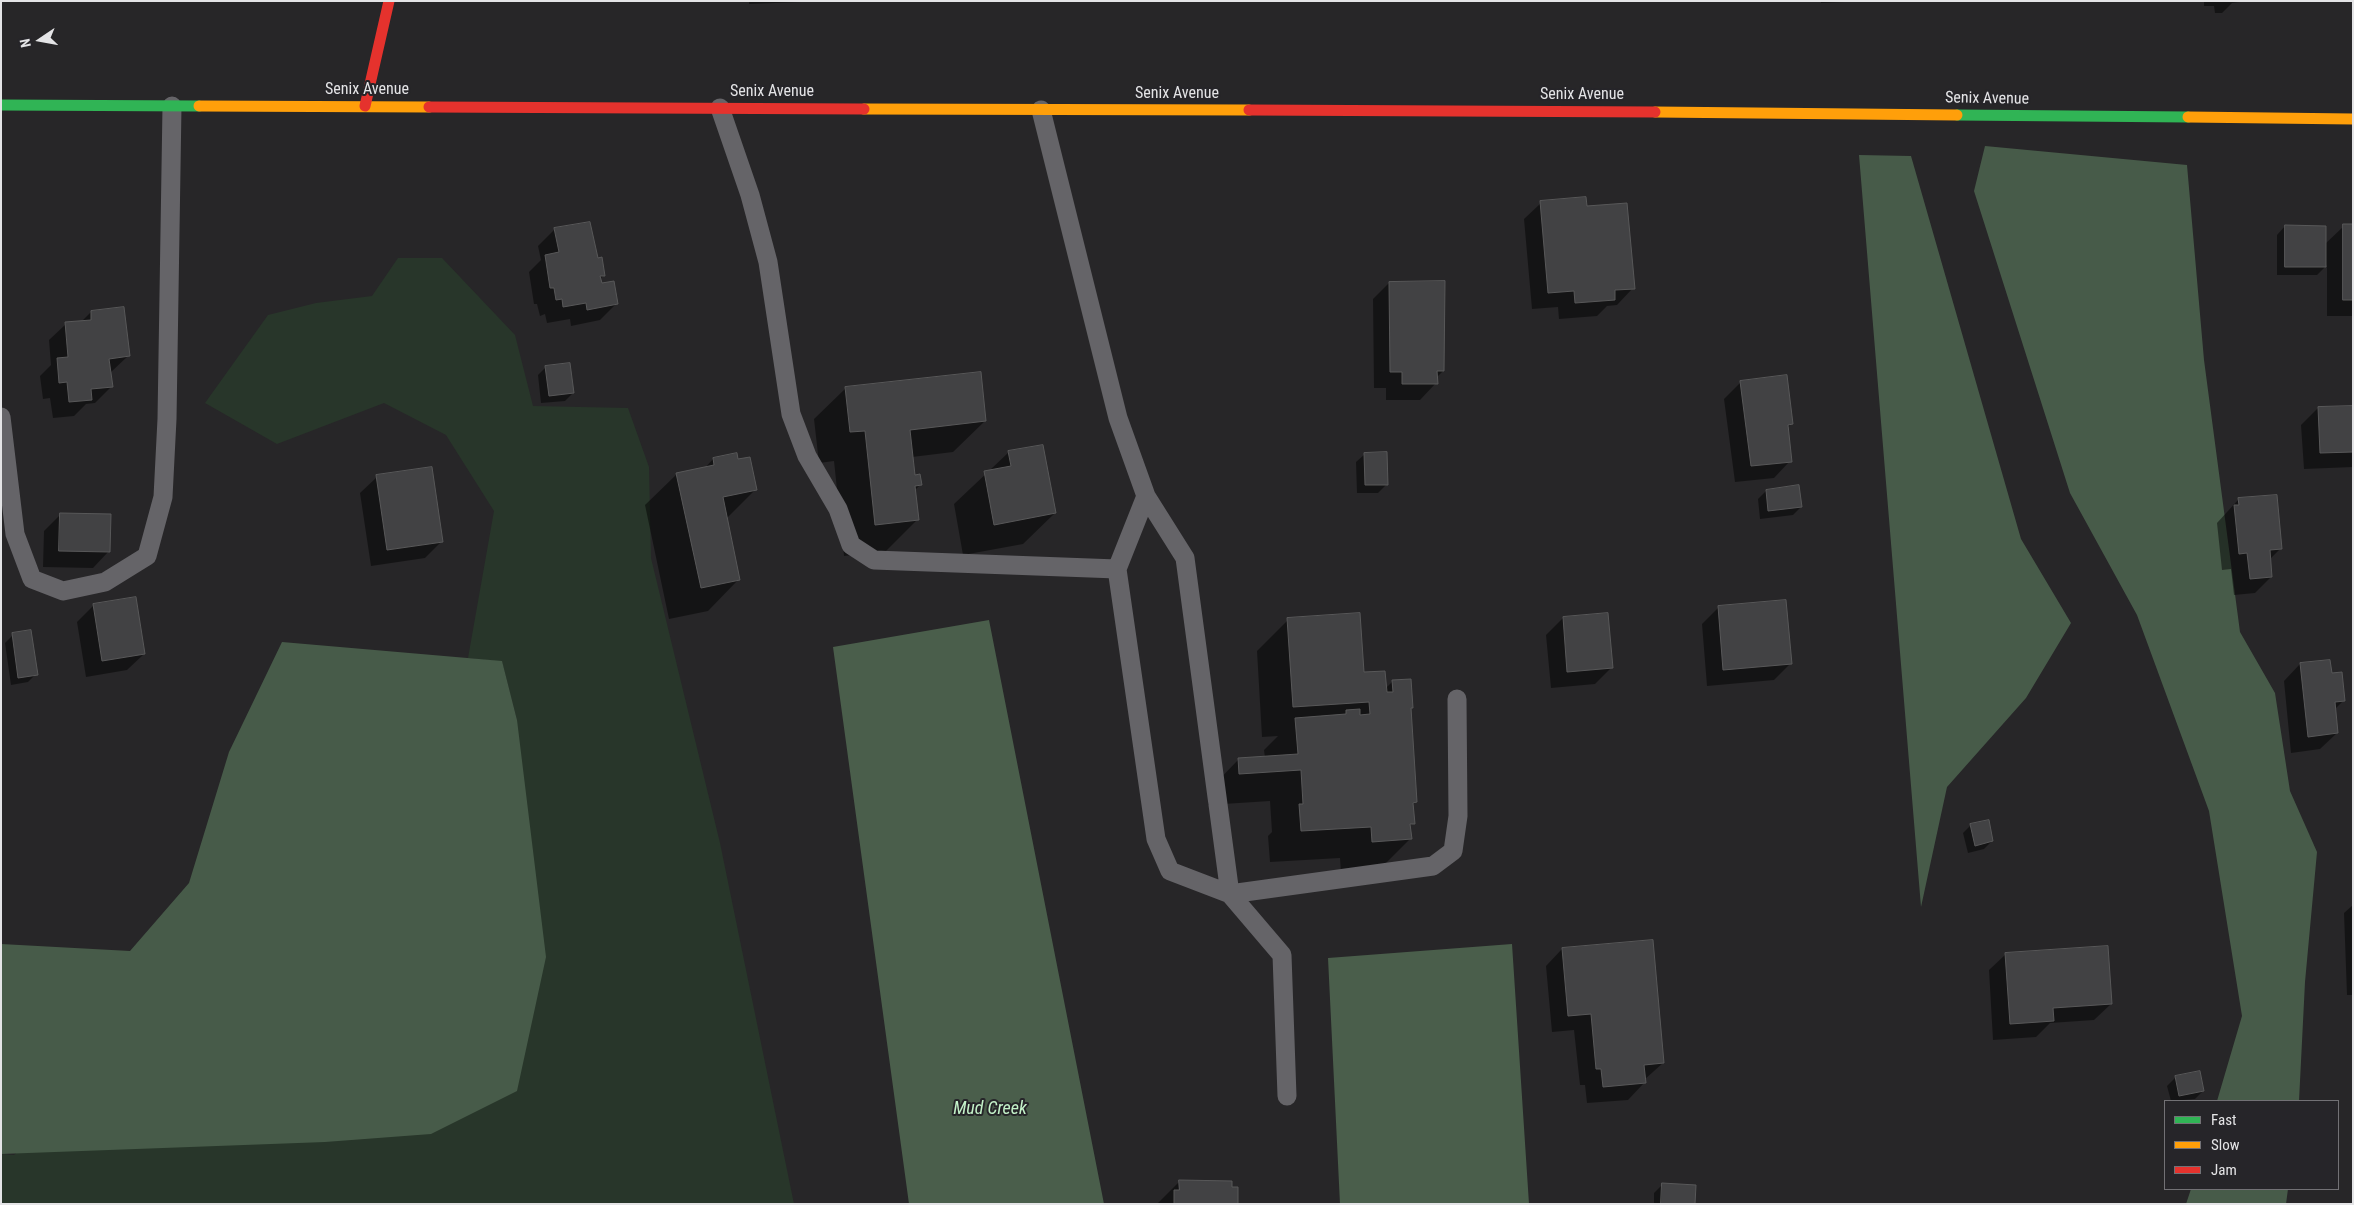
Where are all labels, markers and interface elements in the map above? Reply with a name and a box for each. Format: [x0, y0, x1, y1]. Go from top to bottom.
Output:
north arrow [15, 15, 65, 65]
text: N [17, 37, 34, 49]
street label: Senix Avenue [325, 80, 409, 100]
street label: Senix Avenue [730, 82, 814, 102]
street label: Senix Avenue [1135, 84, 1219, 104]
street label: Senix Avenue [1540, 85, 1624, 105]
street label: Senix Avenue [1945, 89, 2029, 109]
water label: Mud Creek [953, 1098, 1027, 1120]
legend [2164, 1100, 2339, 1190]
text: Fast [2211, 1111, 2236, 1129]
text: Slow [2211, 1136, 2240, 1154]
text: Jam [2211, 1161, 2237, 1179]

